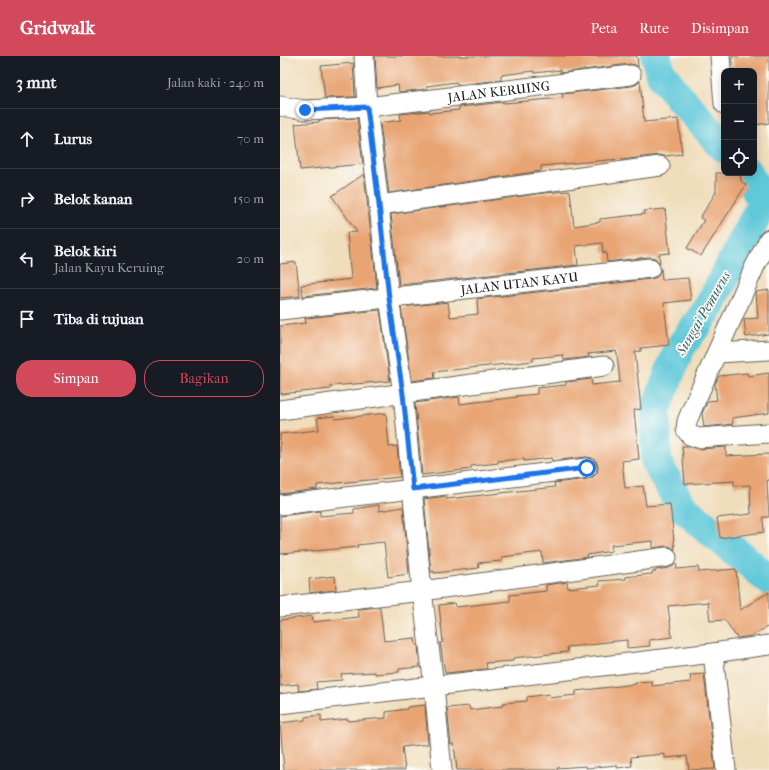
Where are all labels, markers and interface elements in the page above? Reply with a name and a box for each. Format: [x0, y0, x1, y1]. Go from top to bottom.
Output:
text: Gridwalk [20, 17, 95, 39]
text: Peta [591, 20, 617, 37]
text: Rute [639, 20, 669, 37]
text: Disimpan [691, 20, 749, 37]
map controls [721, 68, 757, 176]
button: + [721, 68, 757, 104]
text: 3 mnt [16, 72, 57, 92]
text: Jalan kaki · 240 m [167, 75, 264, 90]
street label: JALAN KERUING [446, 78, 551, 105]
route end [296, 101, 314, 119]
button: − [721, 104, 757, 140]
icon: ahead [16, 128, 38, 150]
text: Lurus [54, 130, 92, 148]
text: 70 m [237, 131, 264, 146]
button: locate [721, 140, 757, 176]
icon: right [16, 188, 38, 210]
text: Belok kanan [54, 190, 133, 208]
text: 150 m [233, 191, 264, 206]
text: Belok kiri [54, 242, 117, 260]
icon: left [16, 248, 38, 270]
text: 20 m [237, 251, 264, 266]
text: Jalan Kayu Keruing [54, 260, 164, 275]
water label: Sungai Pemurus [672, 268, 735, 359]
street label: JALAN UTAN KAYU [459, 269, 579, 298]
icon: arrive [16, 308, 38, 330]
text: Tiba di tujuan [54, 310, 144, 328]
button: Simpan [16, 360, 136, 397]
button: Bagikan [144, 360, 264, 397]
route start [578, 459, 596, 477]

